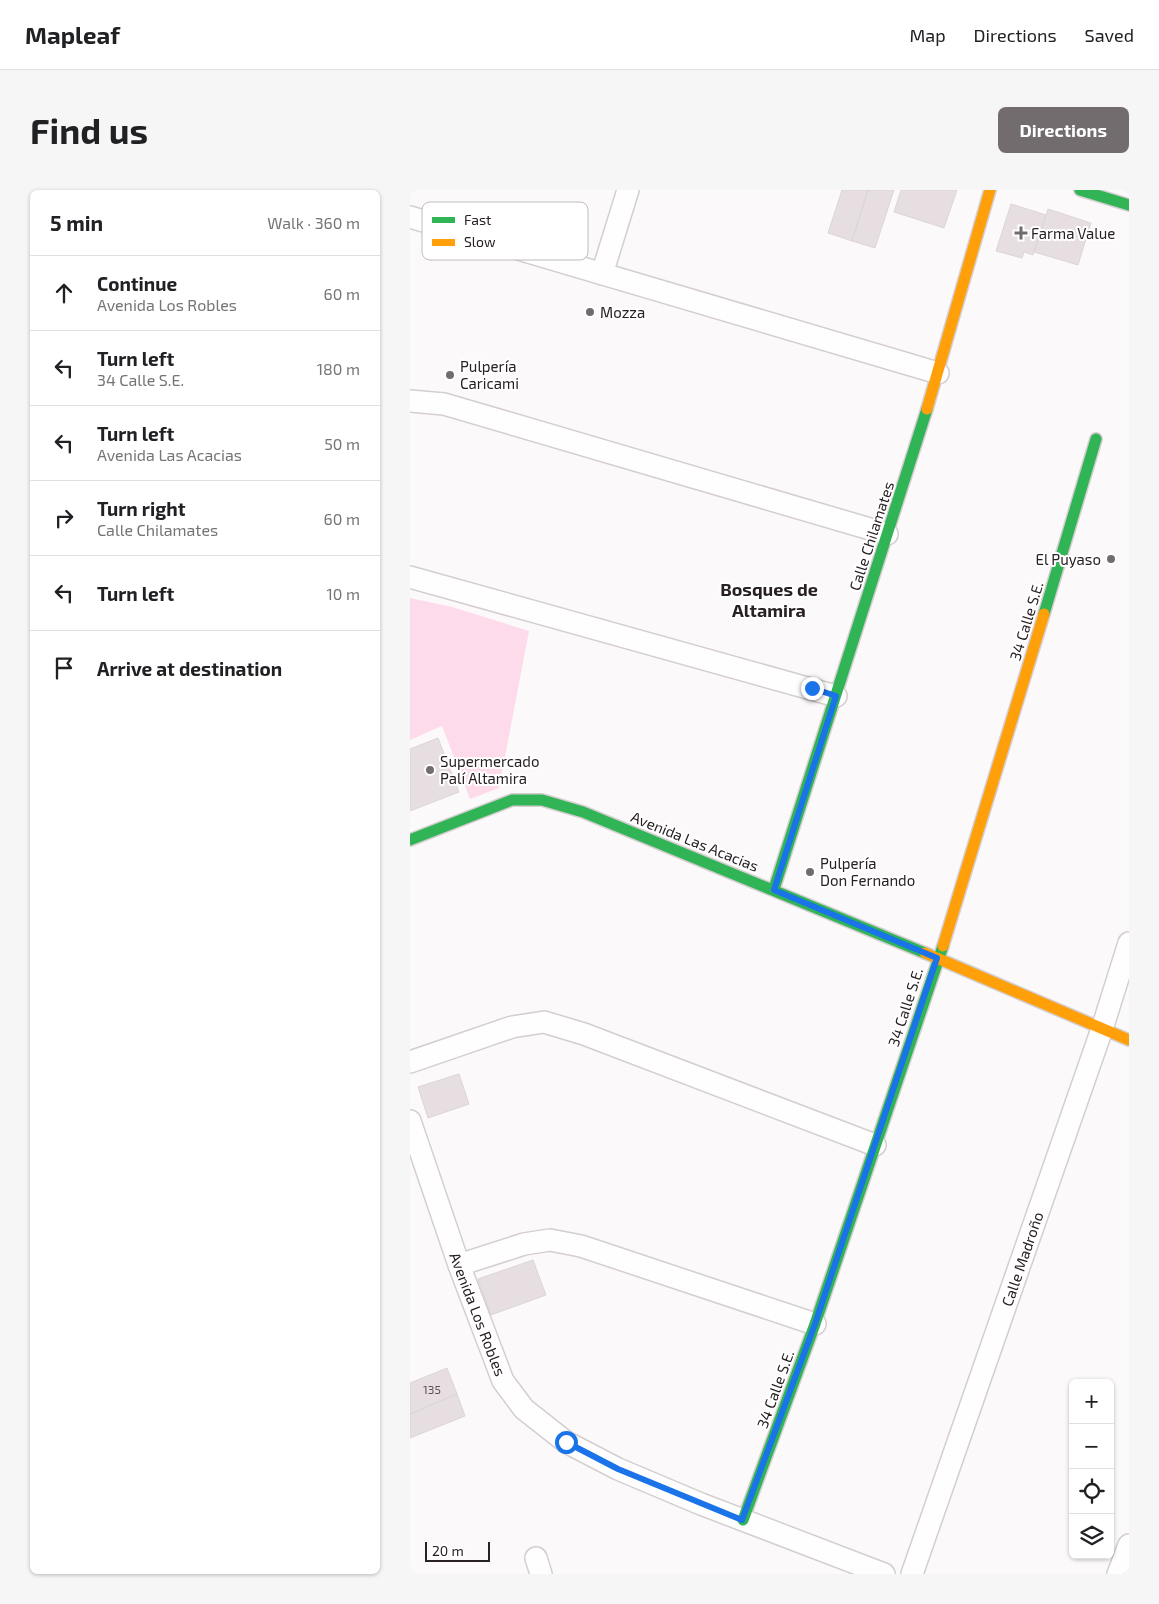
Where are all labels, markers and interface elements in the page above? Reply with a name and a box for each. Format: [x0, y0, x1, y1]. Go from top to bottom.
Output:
text: Mapleaf [25, 20, 120, 49]
text: Map [909, 24, 946, 46]
text: Directions [974, 24, 1057, 46]
text: Saved [1085, 24, 1134, 46]
button: Directions [998, 107, 1129, 153]
text: Find us [30, 109, 148, 151]
legend [422, 202, 588, 260]
text: 5 min [50, 210, 103, 235]
text: Fast [464, 211, 491, 228]
text: Walk · 360 m [267, 213, 360, 232]
place label: Farma Value [1031, 224, 1115, 242]
marker: Farma Value [1015, 227, 1027, 239]
text: Slow [464, 233, 496, 250]
text: Continue [97, 272, 177, 295]
icon: ahead [50, 279, 78, 307]
text: 60 m [324, 284, 360, 303]
text: Avenida Los Robles [97, 295, 237, 314]
place label: Mozza [600, 303, 645, 321]
marker: Mozza [584, 306, 596, 318]
text: Turn left [97, 347, 174, 370]
icon: left [50, 354, 78, 382]
place label: Pulpería Caricami [460, 357, 519, 392]
text: 180 m [317, 359, 360, 378]
marker: Pulpería Caricami [444, 369, 456, 381]
text: 34 Calle S.E. [97, 370, 184, 389]
text: Turn left [97, 422, 174, 445]
icon: left [50, 429, 78, 457]
text: 50 m [324, 434, 360, 453]
text: Avenida Las Acacias [97, 445, 242, 464]
street label: Calle Chilamates [845, 479, 897, 593]
text: Turn right [97, 497, 185, 520]
icon: right [50, 504, 78, 532]
text: 60 m [324, 509, 360, 528]
text: Calle Chilamates [97, 520, 218, 539]
place label: El Puyaso [1036, 550, 1101, 568]
marker: El Puyaso [1105, 553, 1117, 565]
district label: Bosques de Altamira [720, 578, 818, 621]
icon: left [50, 579, 78, 607]
street label: 34 Calle S.E. [1005, 579, 1047, 663]
text: Turn left [97, 582, 174, 605]
text: 10 m [326, 584, 360, 603]
icon: arrive [50, 654, 78, 682]
text: Arrive at destination [97, 657, 282, 680]
route end [801, 677, 824, 700]
place label: Supermercado Palí Altamira [440, 752, 539, 787]
marker: Supermercado Palí Altamira [424, 764, 436, 776]
street label: Avenida Las Acacias [629, 807, 761, 875]
place label: Pulpería Don Fernando [820, 854, 915, 889]
marker: Pulpería Don Fernando [804, 866, 816, 878]
street label: 34 Calle S.E. [884, 965, 926, 1049]
street label: Calle Madroño [997, 1209, 1047, 1309]
street label: Avenida Los Robles [446, 1250, 510, 1378]
street label: 34 Calle S.E. [753, 1348, 797, 1430]
map controls [1069, 1379, 1114, 1559]
button: + [1069, 1379, 1114, 1424]
house number: 135 [423, 1382, 441, 1396]
button: − [1069, 1424, 1114, 1469]
route start [555, 1431, 578, 1454]
button: locate [1069, 1469, 1114, 1514]
button: layers [1069, 1514, 1114, 1559]
scale bar [425, 1539, 490, 1562]
text: 20 m [432, 1542, 464, 1559]

